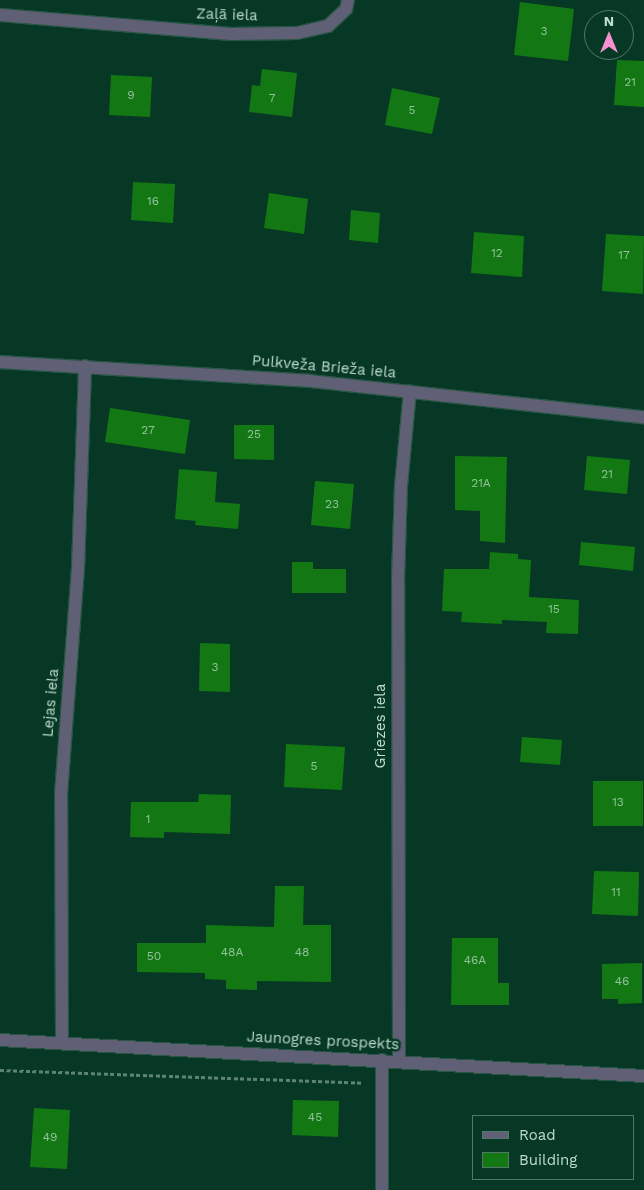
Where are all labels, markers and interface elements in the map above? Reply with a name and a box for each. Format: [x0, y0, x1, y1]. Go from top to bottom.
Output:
street label: Zaļā iela [196, 5, 258, 25]
north arrow [584, 10, 634, 60]
text: N [604, 13, 614, 29]
house number: 3 [541, 25, 547, 39]
house number: 21 [624, 76, 636, 90]
house number: 9 [127, 89, 135, 103]
house number: 7 [269, 92, 275, 106]
house number: 5 [409, 104, 415, 118]
house number: 16 [147, 195, 159, 209]
house number: 12 [491, 247, 503, 261]
house number: 17 [618, 249, 630, 263]
street label: Pulkveža Brieža iela [251, 352, 397, 382]
house number: 27 [141, 424, 155, 438]
house number: 25 [247, 428, 261, 442]
house number: 21 [601, 468, 613, 482]
house number: 21A [471, 477, 491, 491]
house number: 23 [325, 498, 339, 512]
house number: 15 [548, 603, 560, 617]
house number: 3 [212, 661, 218, 675]
street label: Lejas iela [39, 668, 63, 738]
street label: Griezes iela [372, 684, 390, 768]
house number: 5 [311, 760, 317, 774]
house number: 13 [612, 796, 624, 810]
house number: 1 [146, 813, 150, 827]
house number: 11 [611, 886, 621, 900]
house number: 48A [221, 946, 243, 960]
house number: 48 [295, 946, 309, 960]
house number: 50 [147, 950, 161, 964]
house number: 46A [464, 954, 486, 968]
house number: 46 [615, 975, 629, 989]
street label: Jaunogres prospekts [246, 1028, 400, 1054]
house number: 45 [308, 1111, 322, 1125]
legend [472, 1115, 634, 1180]
text: Road [519, 1126, 556, 1144]
house number: 49 [43, 1131, 57, 1145]
text: Building [519, 1151, 577, 1169]

